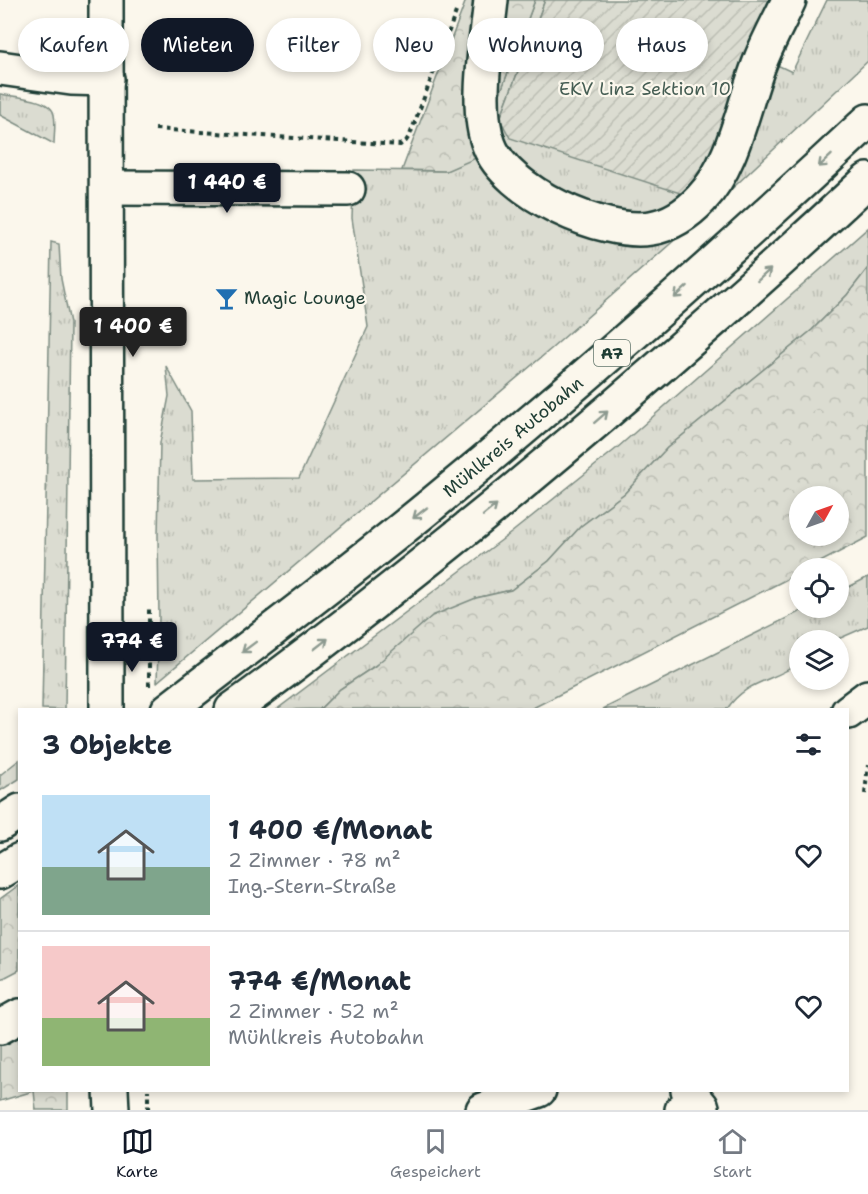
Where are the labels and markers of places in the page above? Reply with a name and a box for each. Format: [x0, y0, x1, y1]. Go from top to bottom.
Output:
pin: 1 440 € [172, 163, 282, 214]
bar icon: Magic Lounge [213, 285, 239, 311]
place label: Magic Lounge [244, 286, 366, 310]
pin: 1 400 € [78, 307, 188, 358]
pin: 774 € [90, 622, 174, 673]

